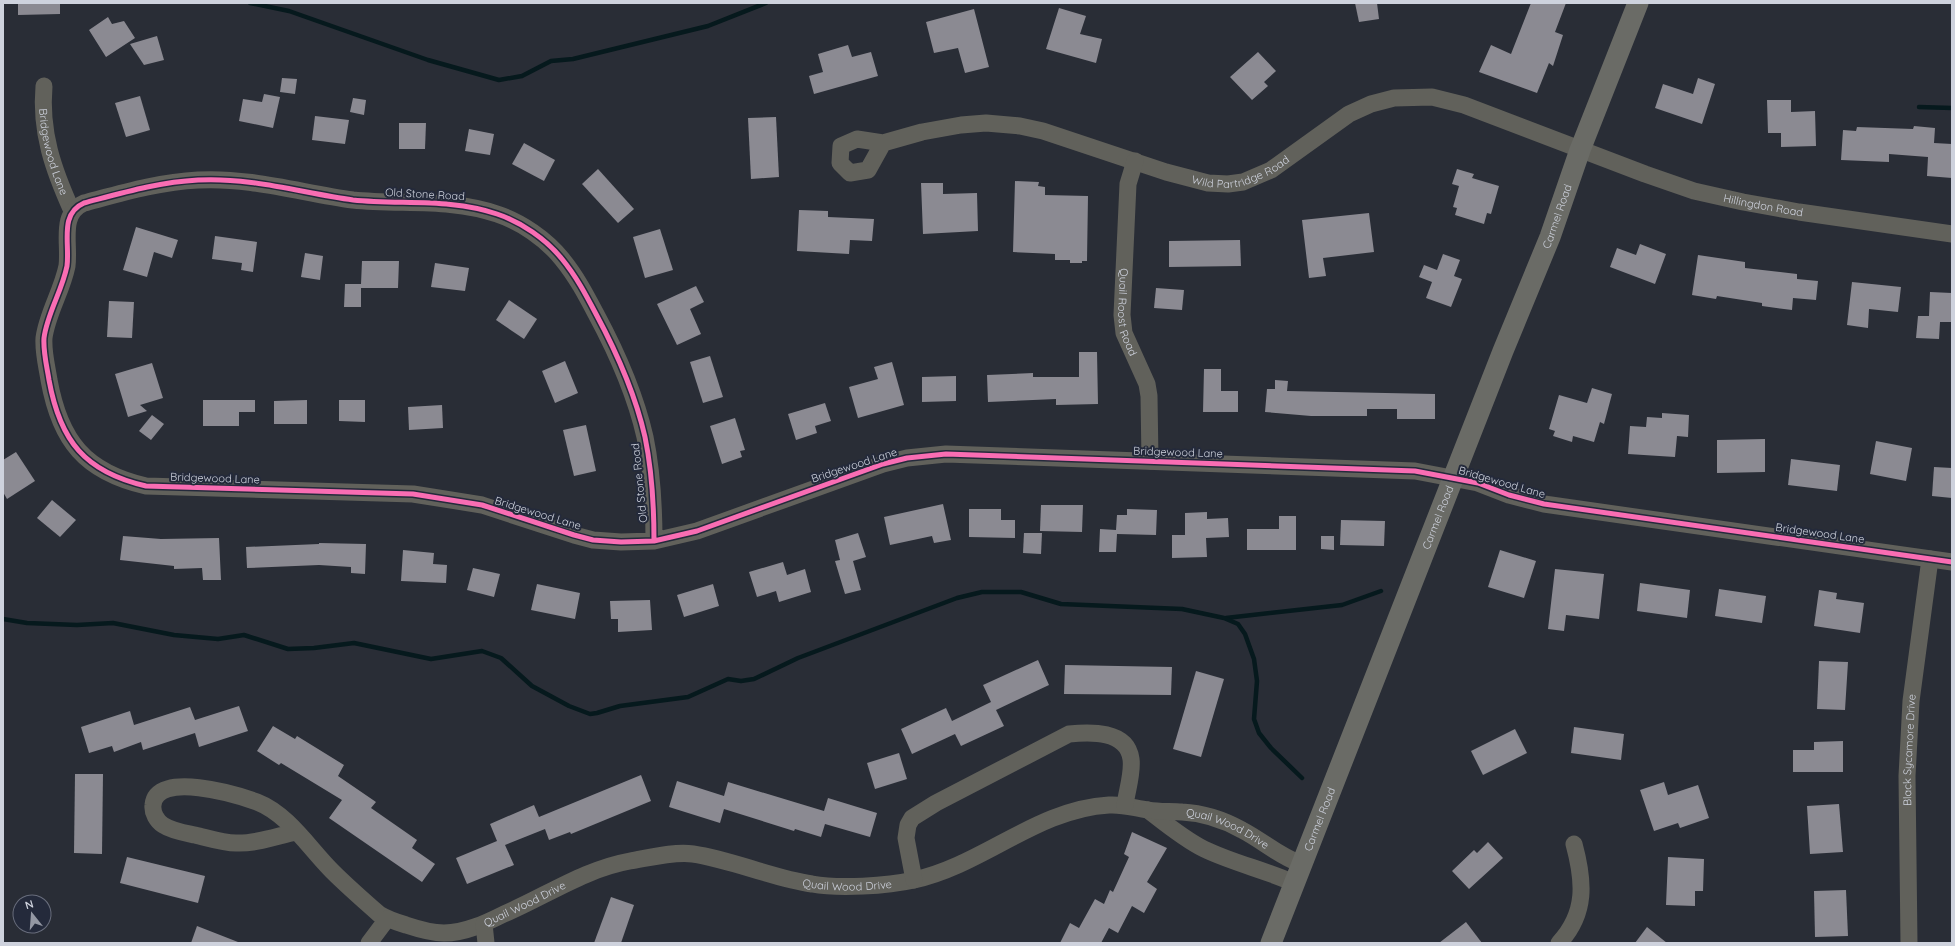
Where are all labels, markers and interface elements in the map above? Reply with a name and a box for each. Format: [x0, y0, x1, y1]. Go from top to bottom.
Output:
street label: Bridgewood Lane [36, 108, 71, 197]
street label: Wild Partridge Road [1190, 152, 1292, 191]
street label: Carmel Road [1539, 182, 1575, 251]
street label: Old Stone Road [385, 185, 465, 203]
street label: Hillingdon Road [1722, 191, 1804, 220]
street label: Quail Roost Road [1115, 268, 1140, 358]
street label: Old Stone Road [628, 443, 650, 523]
street label: Bridgewood Lane [1133, 443, 1223, 461]
street label: Bridgewood Lane [809, 444, 899, 486]
street label: Bridgewood Lane [1457, 463, 1547, 501]
street label: Bridgewood Lane [170, 469, 260, 487]
street label: Carmel Road [1419, 484, 1457, 551]
street label: Bridgewood Lane [493, 493, 583, 533]
street label: Bridgewood Lane [1775, 520, 1865, 546]
street label: Black Sycamore Drive [1900, 693, 1919, 806]
street label: Carmel Road [1301, 785, 1338, 853]
street label: Quail Wood Drive [1185, 805, 1272, 852]
street label: Quail Wood Drive [802, 876, 893, 894]
street label: Quail Wood Drive [482, 878, 568, 930]
north arrow [12, 894, 52, 934]
text: N [23, 897, 35, 912]

